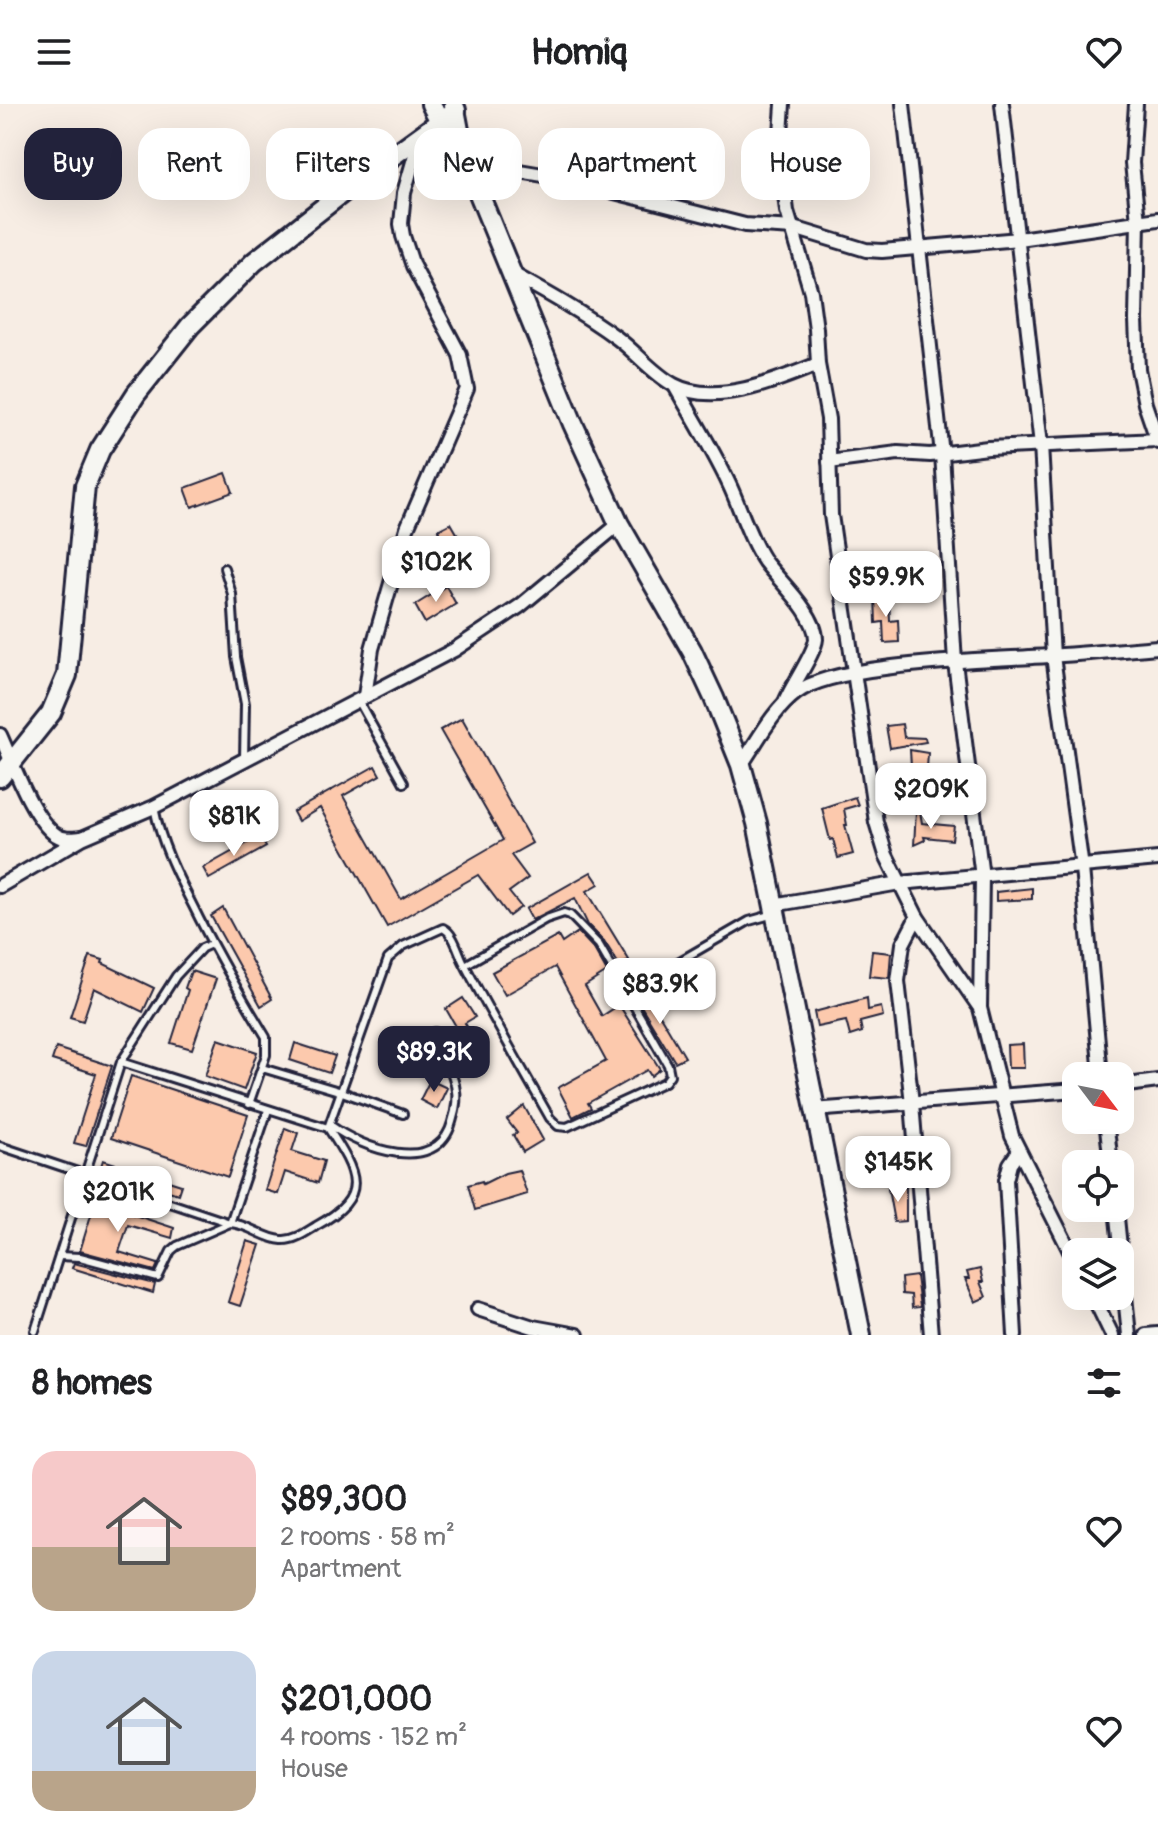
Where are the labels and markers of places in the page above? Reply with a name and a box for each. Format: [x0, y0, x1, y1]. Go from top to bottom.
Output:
pin: $102K [380, 536, 492, 604]
pin: $59.9K [821, 551, 951, 619]
pin: $209K [875, 763, 987, 831]
pin: $81K [187, 790, 281, 858]
pin: $83.9K [595, 958, 725, 1026]
pin: $89.3K [369, 1026, 499, 1094]
pin: $145K [842, 1136, 954, 1204]
pin: $201K [62, 1166, 174, 1234]

